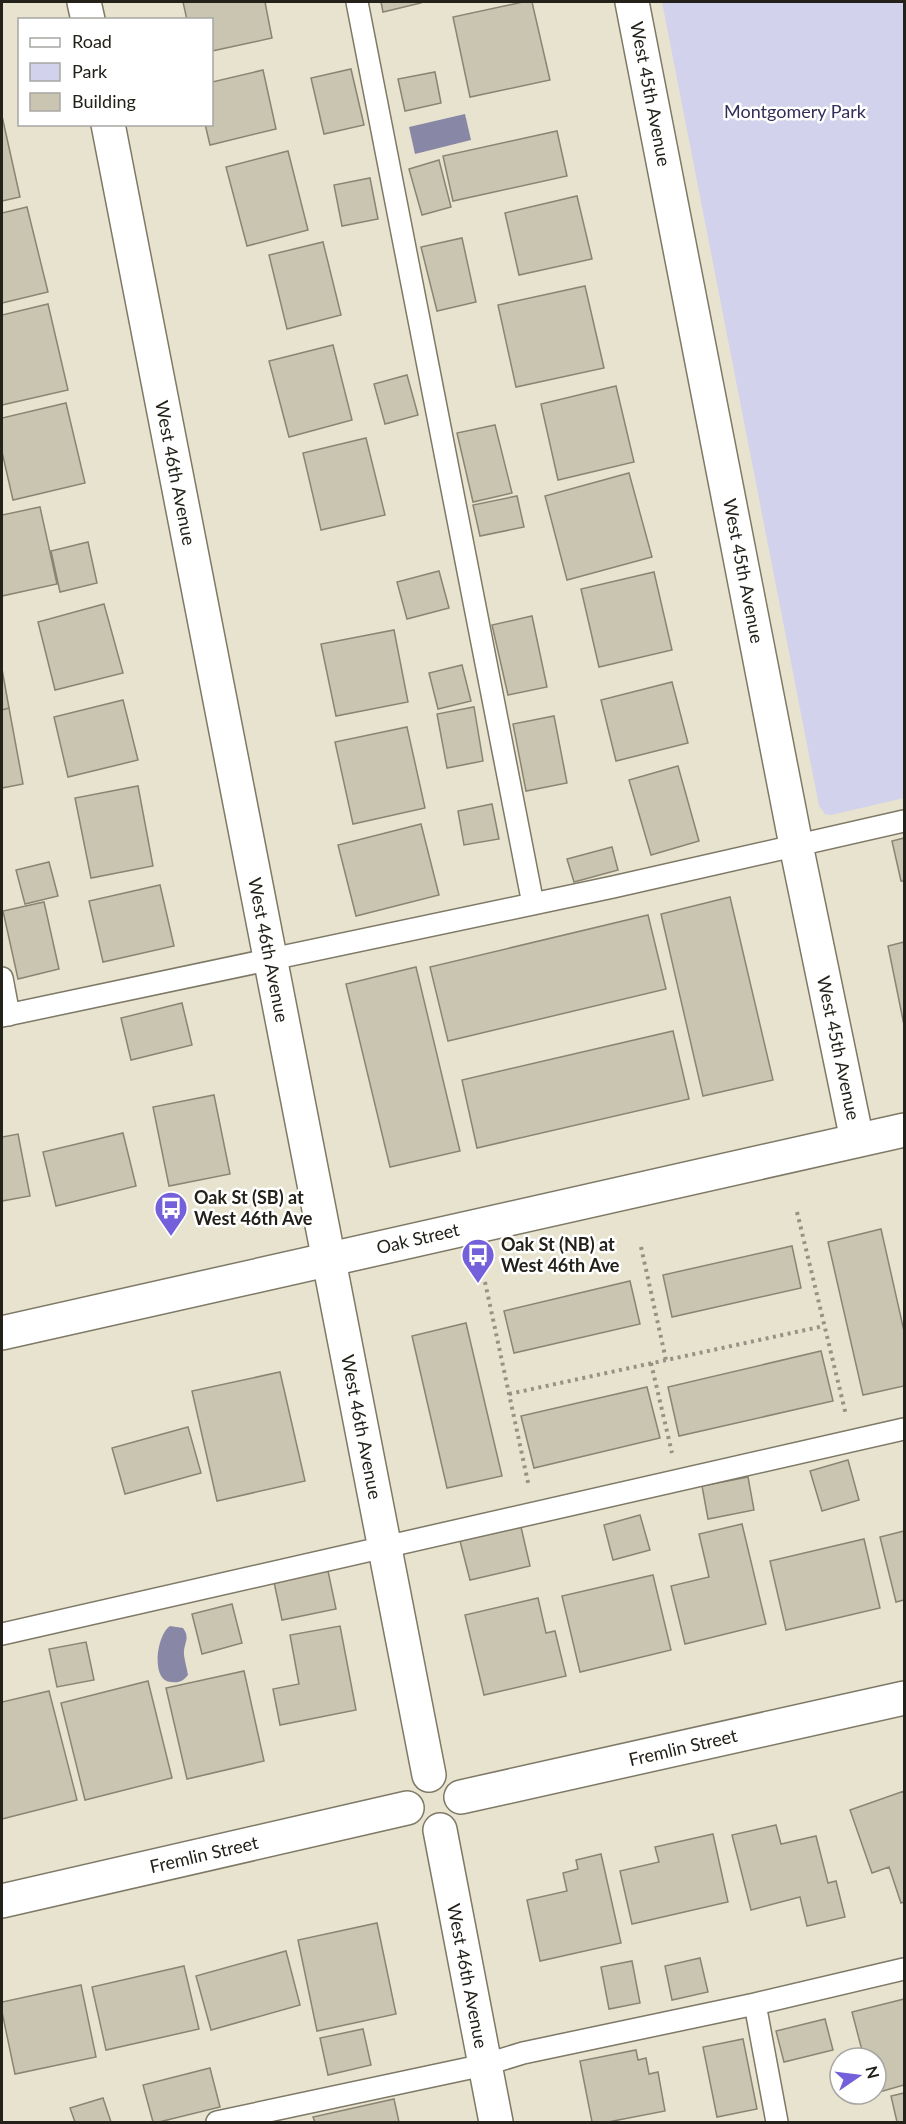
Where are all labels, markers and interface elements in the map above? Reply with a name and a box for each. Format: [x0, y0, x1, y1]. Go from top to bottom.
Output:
legend [18, 18, 213, 126]
street label: West 45th Avenue [626, 20, 676, 168]
text: Road [72, 30, 112, 52]
text: Park [72, 60, 108, 82]
text: Building [72, 90, 136, 112]
park label: Montgomery Park [724, 100, 867, 122]
street label: West 46th Avenue [151, 399, 201, 547]
street label: West 45th Avenue [719, 497, 769, 645]
street label: West 46th Avenue [244, 876, 294, 1024]
street label: West 45th Avenue [813, 974, 865, 1122]
place label: Oak St (SB) at West 46th Ave [194, 1186, 313, 1229]
bus stop icon: Oak St (SB) at West 46th Ave [153, 1190, 189, 1237]
street label: Oak Street [374, 1218, 462, 1258]
place label: Oak St (NB) at West 46th Ave [501, 1233, 620, 1276]
bus stop icon: Oak St (NB) at West 46th Ave [460, 1237, 496, 1284]
street label: West 46th Avenue [337, 1353, 387, 1501]
street label: Fremlin Street [626, 1724, 740, 1770]
street label: Fremlin Street [147, 1831, 261, 1877]
street label: West 46th Avenue [443, 1902, 493, 2050]
north arrow [828, 2046, 888, 2106]
text: N [862, 2064, 884, 2081]

